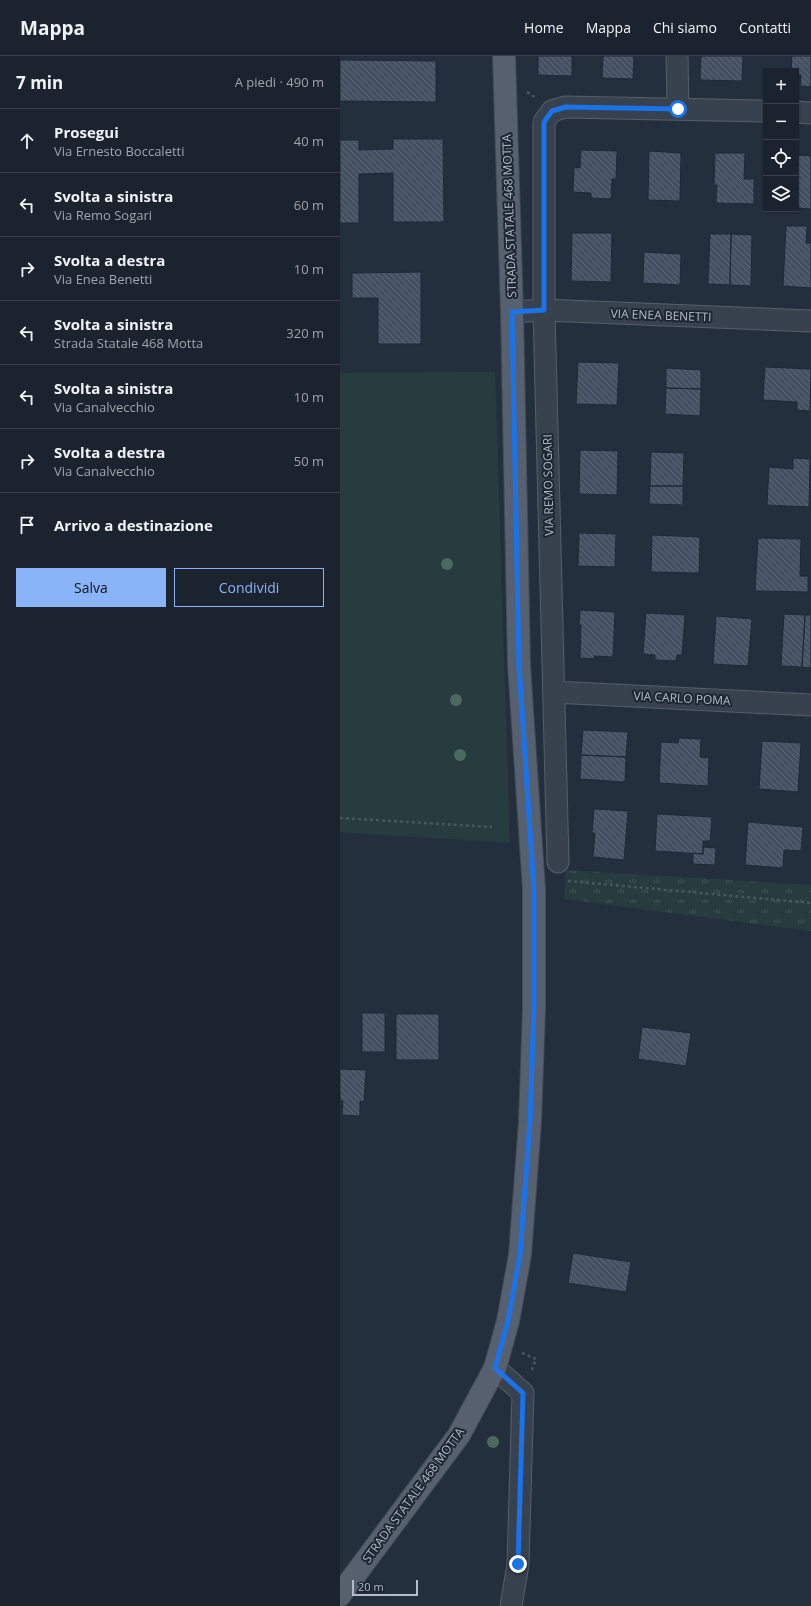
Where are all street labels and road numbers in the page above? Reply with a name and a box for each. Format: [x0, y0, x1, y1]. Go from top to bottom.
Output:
street label: STRADA STATALE 468 MOTTA [498, 134, 520, 298]
street label: VIA ENEA BENETTI [610, 305, 712, 325]
street label: VIA REMO SOGARI [539, 434, 557, 536]
street label: VIA CARLO POMA [633, 687, 731, 709]
street label: STRADA STATALE 468 MOTTA [358, 1424, 468, 1566]

